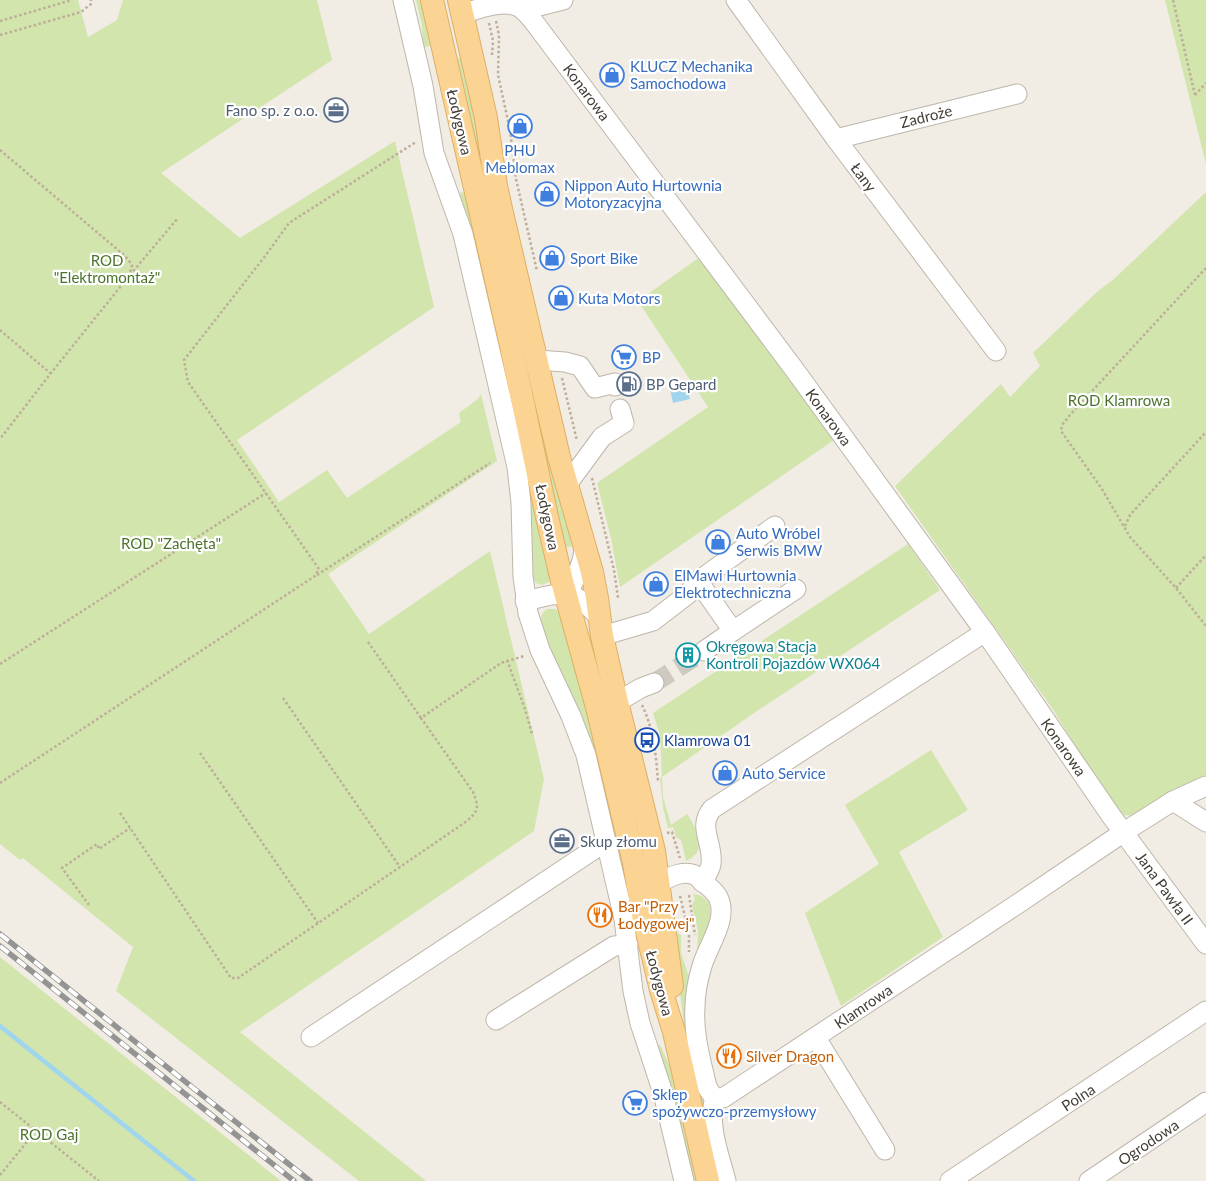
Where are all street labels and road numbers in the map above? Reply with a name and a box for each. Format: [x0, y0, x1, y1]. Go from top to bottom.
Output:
street label: Konarowa [560, 60, 614, 124]
street label: Łodygowa [444, 87, 476, 157]
street label: Zadroże [898, 101, 954, 131]
street label: Łany [847, 159, 881, 195]
street label: Konarowa [802, 385, 856, 449]
street label: Łodygowa [532, 482, 564, 552]
street label: Konarowa [1038, 715, 1090, 779]
street label: Jana Pawła II [1133, 848, 1197, 928]
street label: Łodygowa [643, 948, 677, 1018]
street label: Klamrowa [831, 980, 895, 1032]
street label: Polna [1058, 1080, 1098, 1114]
street label: Ogrodowa [1114, 1115, 1182, 1169]

